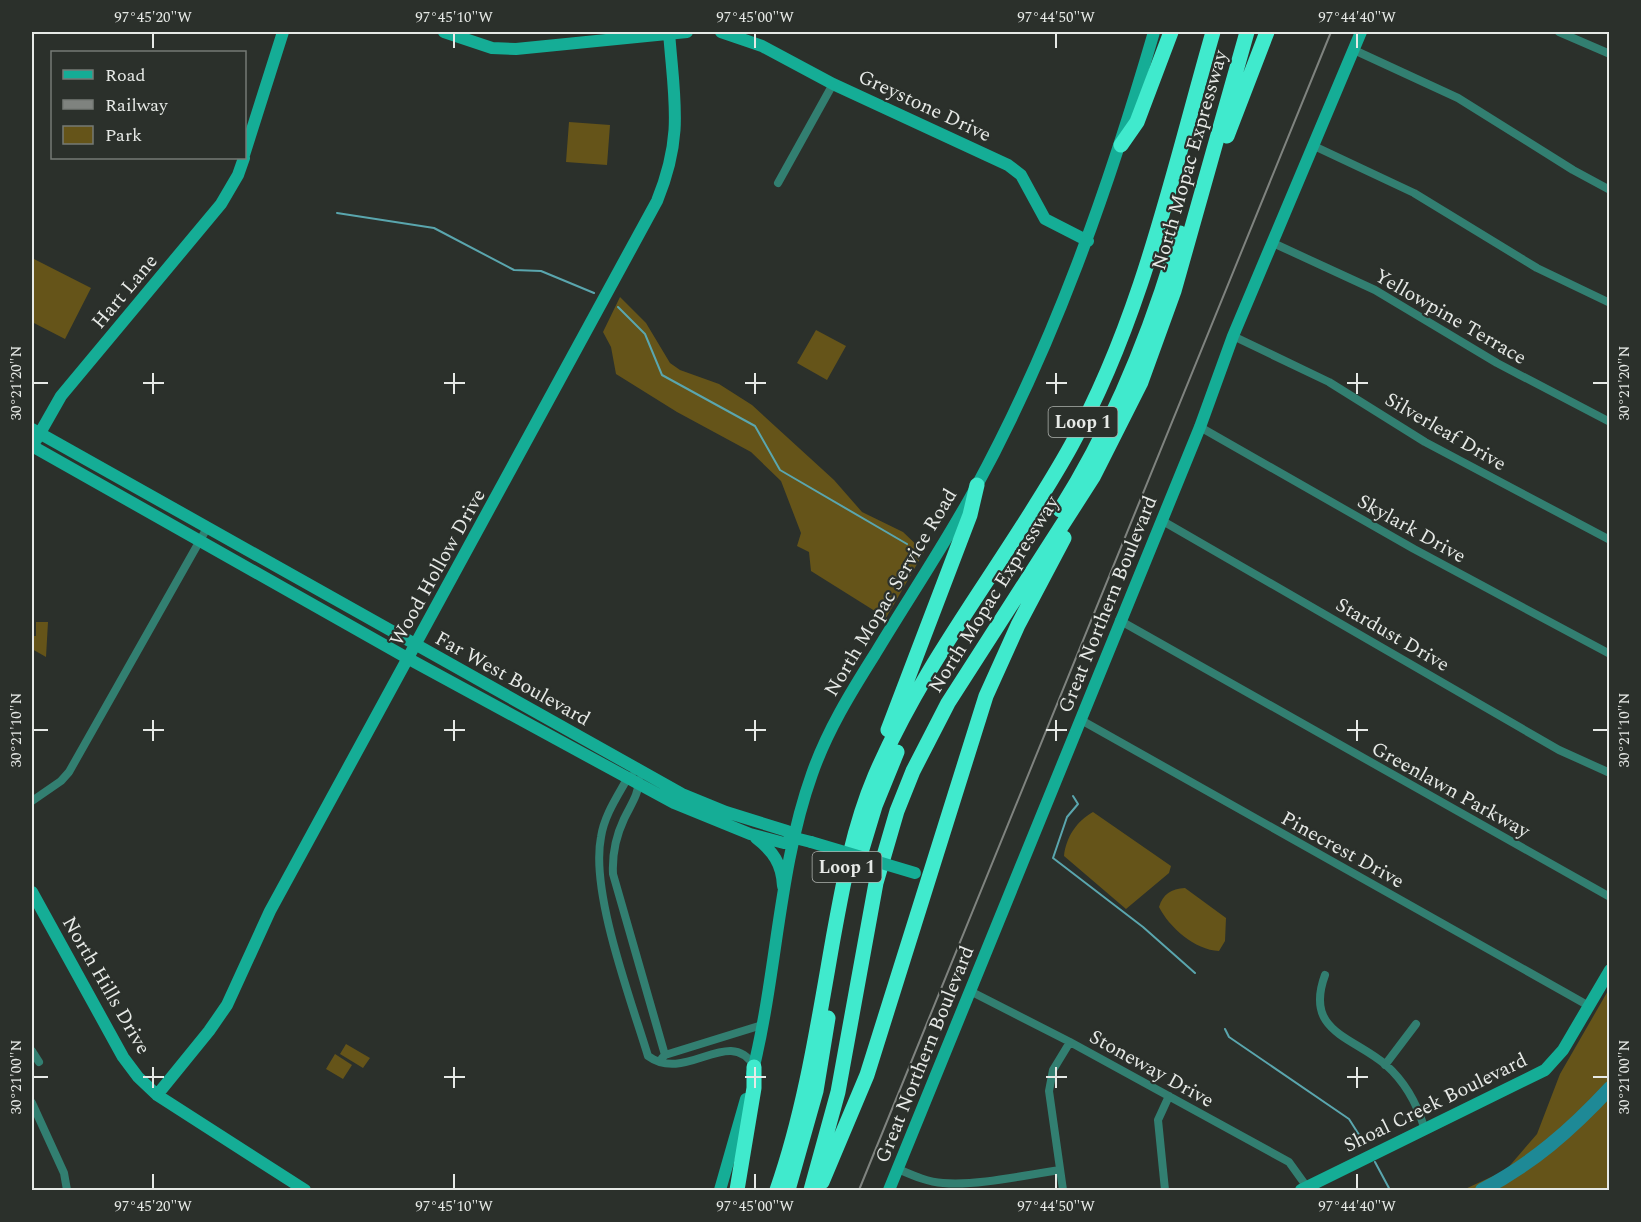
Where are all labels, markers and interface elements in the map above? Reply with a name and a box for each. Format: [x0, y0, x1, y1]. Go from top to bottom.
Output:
text: 97°45'20"W [114, 6, 192, 29]
text: 97°45'10"W [415, 6, 493, 29]
text: 97°45'00"W [716, 6, 794, 29]
text: 97°44'50"W [1017, 6, 1095, 29]
text: 97°44'40"W [1318, 6, 1396, 29]
street label: North Mopac Expressway [1144, 45, 1236, 274]
legend [51, 51, 246, 159]
text: Road [105, 62, 146, 89]
street label: Greystone Drive [853, 62, 996, 150]
text: Railway [105, 92, 169, 119]
text: Park [105, 122, 142, 149]
street label: Hart Lane [84, 248, 165, 336]
street label: Yellowpine Terrace [1369, 261, 1532, 373]
text: 30°21'20"N [5, 345, 28, 421]
text: 30°21'20"N [1613, 345, 1636, 421]
street label: Silverleaf Drive [1379, 385, 1512, 479]
road number: Loop 1 [1048, 407, 1118, 437]
street label: Wood Hollow Drive [382, 483, 494, 652]
street label: North Mopac Service Road [817, 483, 965, 702]
street label: Skylark Drive [1352, 487, 1471, 571]
street label: North Mopac Expressway [921, 489, 1068, 699]
street label: Great Northern Boulevard [1051, 491, 1165, 718]
street label: Stardust Drive [1330, 590, 1455, 680]
street label: Far West Boulevard [429, 624, 596, 734]
text: 30°21'10"N [5, 692, 28, 768]
text: 30°21'10"N [1613, 692, 1636, 768]
street label: Greenlawn Parkway [1366, 734, 1537, 847]
street label: Pinecrest Drive [1275, 804, 1410, 896]
road number: Loop 1 [812, 852, 882, 882]
street label: North Hills Drive [54, 911, 158, 1060]
street label: Great Northern Boulevard [868, 941, 982, 1168]
street label: Stoneway Drive [1084, 1022, 1219, 1116]
text: 30°21'00"N [5, 1039, 28, 1115]
text: 30°21'00"N [1613, 1039, 1636, 1115]
street label: Shoal Creek Boulevard [1338, 1045, 1532, 1160]
text: 97°45'20"W [114, 1195, 192, 1218]
text: 97°45'10"W [415, 1195, 493, 1218]
text: 97°45'00"W [716, 1195, 794, 1218]
text: 97°44'50"W [1017, 1195, 1095, 1218]
text: 97°44'40"W [1318, 1195, 1396, 1218]

